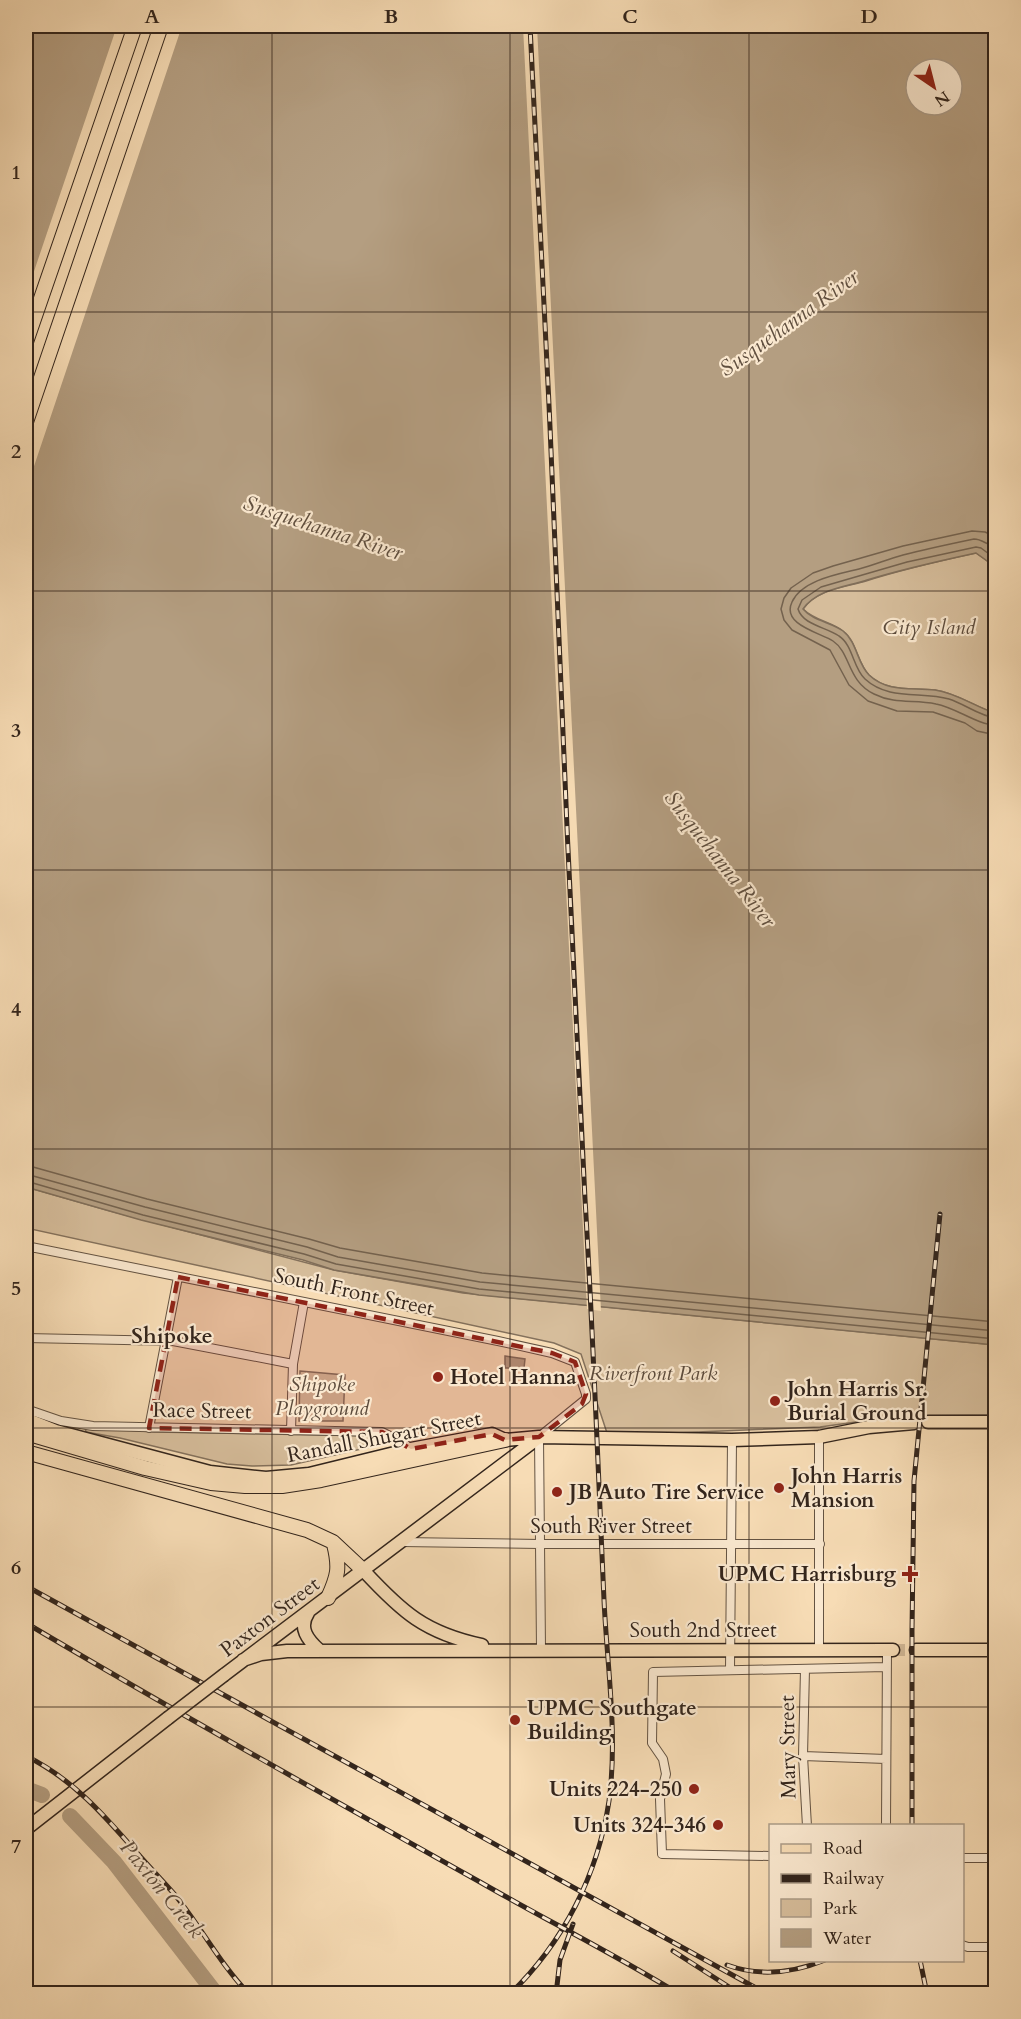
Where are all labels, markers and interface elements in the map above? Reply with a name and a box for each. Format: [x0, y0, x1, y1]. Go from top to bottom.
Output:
text: A [144, 3, 160, 30]
text: B [384, 3, 398, 30]
text: C [622, 3, 638, 30]
text: D [860, 3, 878, 30]
north arrow [904, 57, 964, 117]
text: N [930, 85, 954, 112]
text: 1 [11, 159, 21, 186]
water label: Susquehanna River [713, 262, 865, 384]
text: 2 [11, 438, 21, 465]
water label: Susquehanna River [240, 488, 407, 568]
park label: City Island [883, 613, 976, 642]
text: 3 [11, 717, 21, 744]
water label: Susquehanna River [657, 784, 783, 934]
text: 4 [11, 996, 21, 1023]
street label: South Front Street [271, 1261, 437, 1323]
text: 5 [11, 1275, 21, 1302]
district label: Shipoke [131, 1321, 213, 1351]
park label: Riverfront Park [589, 1359, 718, 1388]
place label: Hotel Hanna [450, 1363, 577, 1392]
park label: Shipoke Playground [275, 1370, 370, 1423]
marker: Hotel Hanna [431, 1370, 445, 1384]
place label: John Harris Sr. Burial Ground [784, 1375, 928, 1428]
marker: John Harris Sr. Burial Ground [768, 1394, 782, 1408]
street label: Race Street [152, 1396, 252, 1426]
street label: Randall Shugart Street [285, 1404, 484, 1470]
place label: John Harris Mansion [788, 1462, 902, 1515]
place label: JB Auto Tire Service [566, 1478, 764, 1507]
marker: John Harris Mansion [772, 1481, 786, 1495]
marker: JB Auto Tire Service [550, 1485, 564, 1499]
street label: South River Street [530, 1512, 692, 1541]
text: 6 [11, 1554, 21, 1581]
place label: UPMC Harrisburg [718, 1560, 896, 1589]
marker: UPMC Harrisburg [901, 1565, 919, 1583]
street label: Paxton Street [214, 1570, 326, 1664]
street label: South 2nd Street [629, 1616, 777, 1645]
place label: UPMC Southgate Building [527, 1694, 697, 1747]
street label: Mary Street [773, 1695, 803, 1799]
marker: UPMC Southgate Building [508, 1713, 522, 1727]
place label: Units 224-250 [549, 1775, 682, 1804]
marker: Units 224-250 [687, 1782, 701, 1796]
place label: Units 324-346 [573, 1811, 706, 1840]
marker: Units 324-346 [711, 1818, 725, 1832]
legend [769, 1824, 964, 1962]
text: 7 [11, 1833, 21, 1860]
water label: Paxton Creek [113, 1833, 211, 1945]
text: Road [823, 1836, 863, 1861]
text: Railway [823, 1866, 885, 1891]
text: Park [823, 1896, 858, 1921]
text: Water [822, 1926, 872, 1951]

